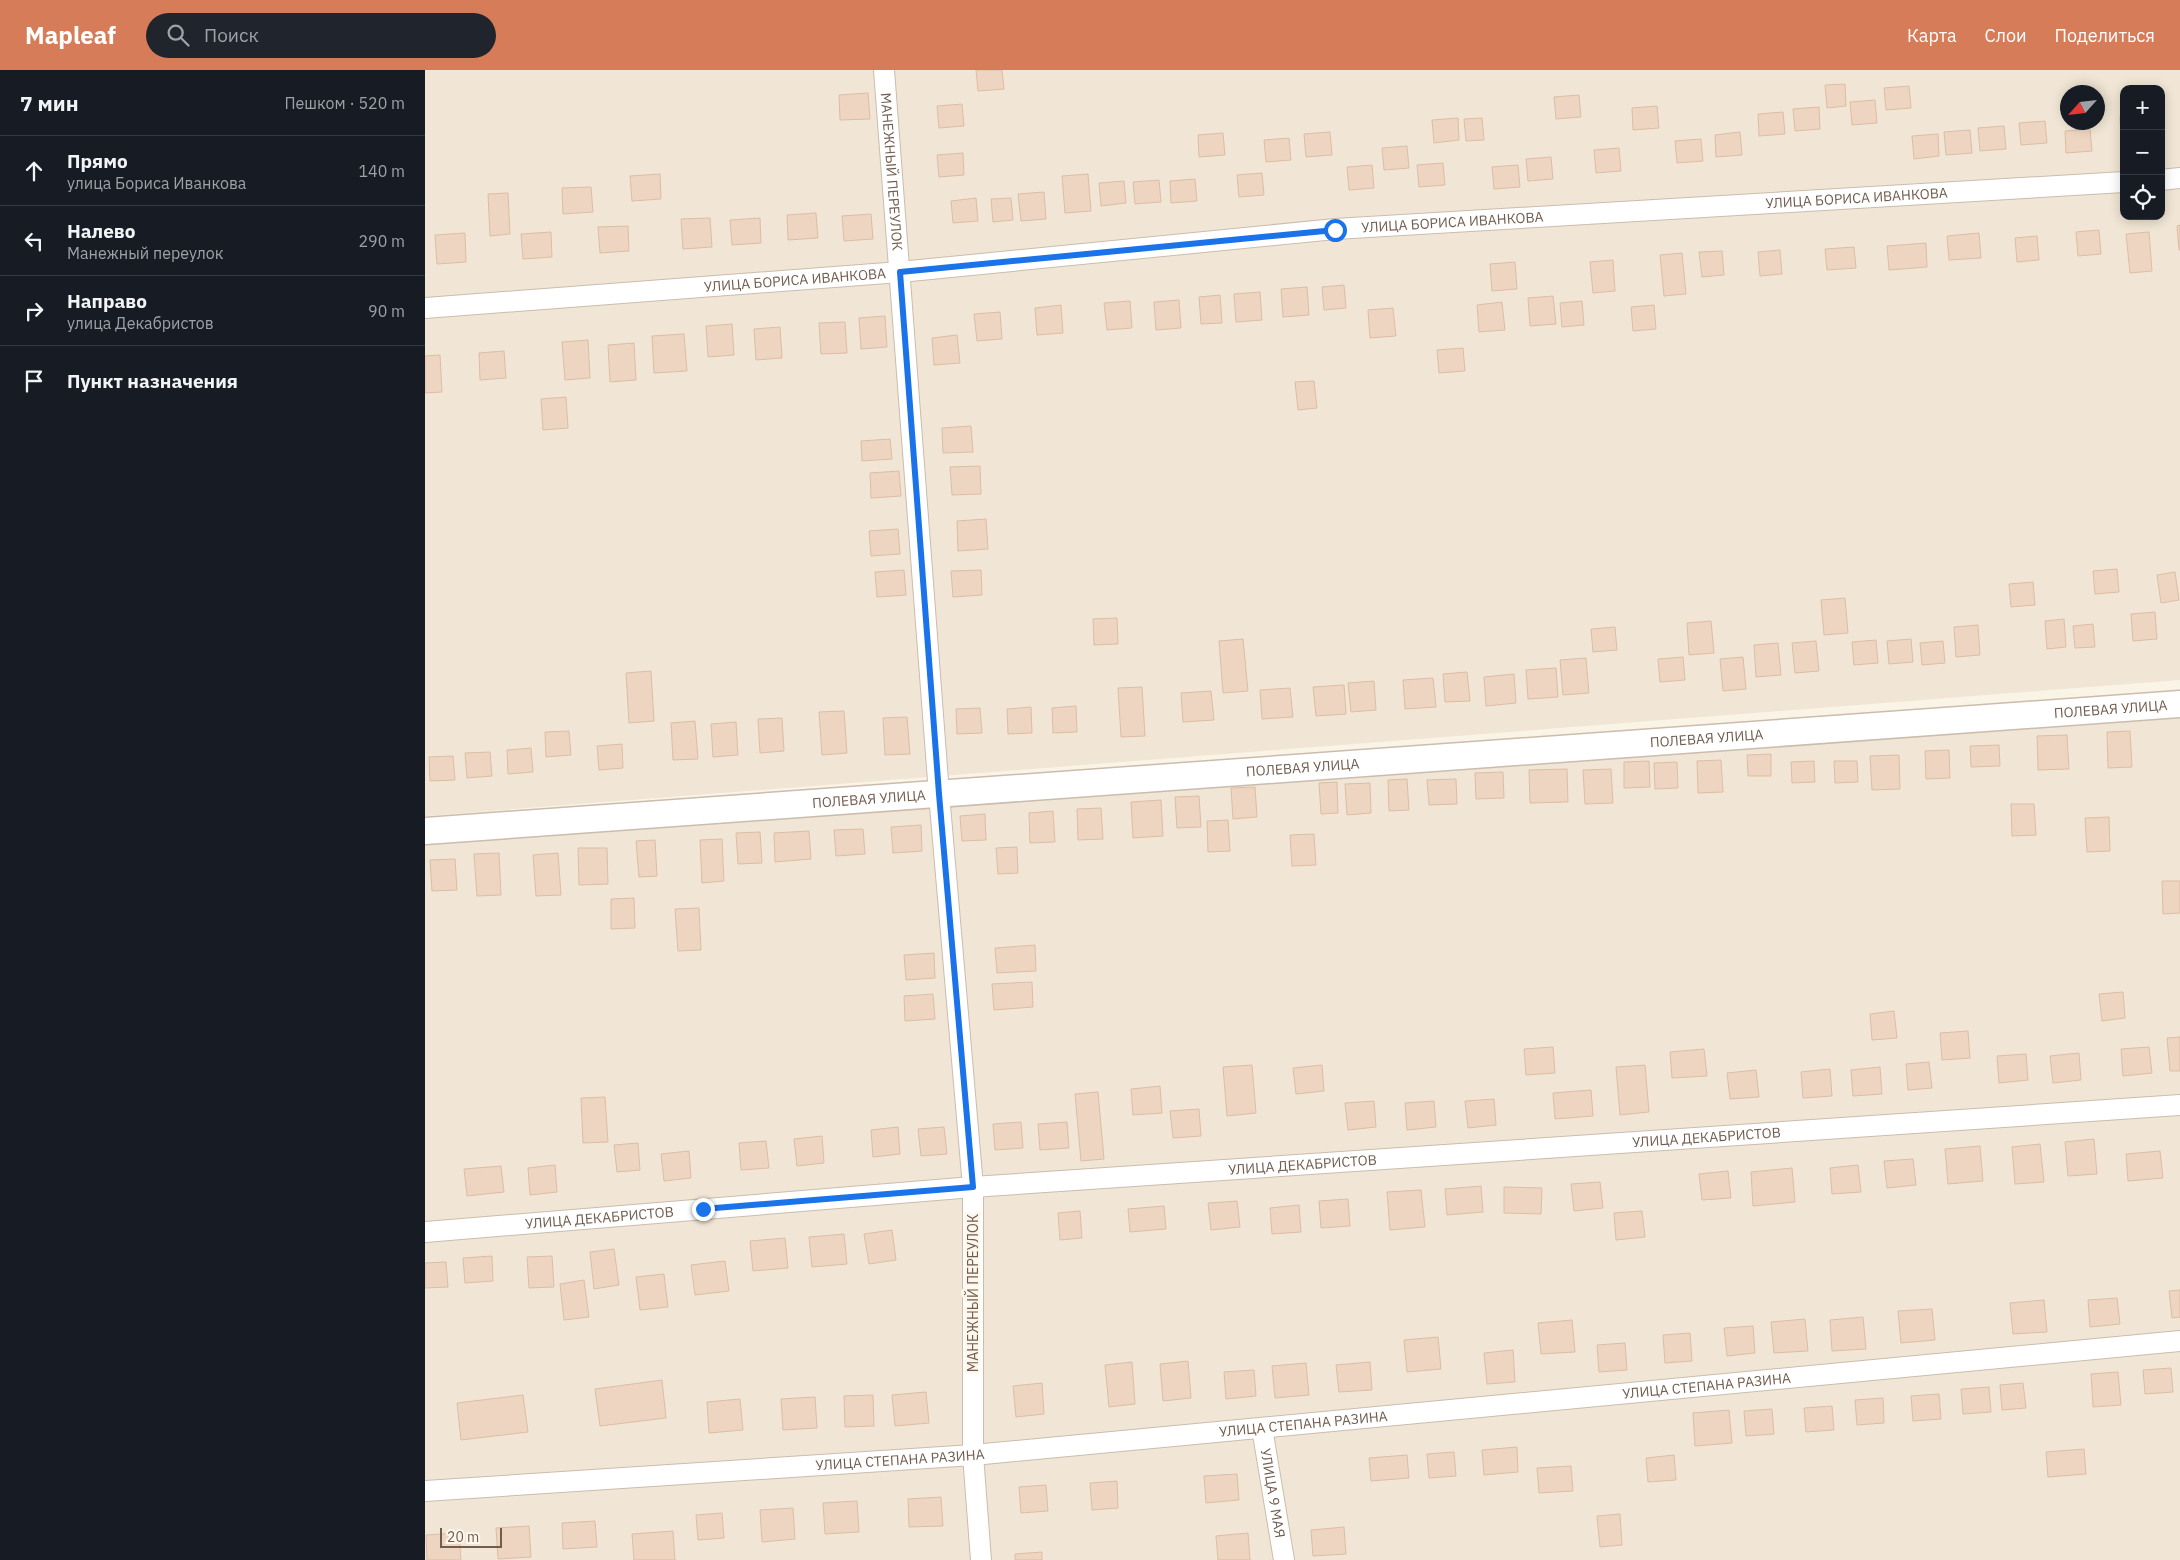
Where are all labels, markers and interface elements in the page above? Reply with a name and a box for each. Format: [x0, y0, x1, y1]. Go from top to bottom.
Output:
search box [146, 13, 496, 58]
text: Mapleaf [25, 19, 116, 51]
icon: search [164, 21, 192, 49]
text: Поиск [204, 23, 259, 47]
text: Карта [1907, 24, 1957, 47]
text: Слои [1985, 24, 2027, 47]
text: Поделиться [2055, 24, 2155, 47]
north arrow [2060, 85, 2105, 130]
map controls [2120, 85, 2165, 220]
button: + [2120, 85, 2165, 130]
text: 7 мин [20, 89, 79, 117]
street label: МАНЕЖНЫЙ ПЕРЕУЛОК [877, 92, 907, 251]
text: Пешком · 520 m [284, 93, 405, 113]
button: − [2120, 130, 2165, 175]
text: Прямо [67, 149, 128, 173]
icon: ahead [20, 157, 48, 185]
text: 140 m [358, 161, 405, 181]
text: улица Бориса Иванкова [67, 173, 246, 193]
button: locate [2120, 175, 2165, 220]
street label: УЛИЦА БОРИСА ИВАНКОВА [1765, 184, 1948, 212]
street label: УЛИЦА БОРИСА ИВАНКОВА [1361, 208, 1544, 236]
text: Налево [67, 219, 136, 243]
route start [1324, 219, 1347, 242]
icon: left [20, 227, 48, 255]
text: 290 m [358, 231, 405, 251]
text: Манежный переулок [67, 243, 223, 263]
street label: УЛИЦА БОРИСА ИВАНКОВА [703, 264, 887, 296]
text: Направо [67, 289, 147, 313]
icon: right [20, 297, 48, 325]
text: 90 m [368, 301, 405, 321]
text: улица Декабристов [67, 313, 214, 333]
icon: arrive [20, 367, 48, 395]
text: Пункт назначения [67, 369, 238, 393]
street label: ПОЛЕВАЯ УЛИЦА [2053, 696, 2168, 722]
street label: ПОЛЕВАЯ УЛИЦА [1649, 725, 1764, 751]
street label: ПОЛЕВАЯ УЛИЦА [1245, 754, 1360, 781]
street label: ПОЛЕВАЯ УЛИЦА [811, 786, 926, 812]
street label: УЛИЦА ДЕКАБРИСТОВ [1632, 1123, 1781, 1151]
street label: УЛИЦА ДЕКАБРИСТОВ [1227, 1151, 1377, 1179]
route end [692, 1198, 715, 1221]
street label: УЛИЦА ДЕКАБРИСТОВ [524, 1203, 674, 1233]
street label: МАНЕЖНЫЙ ПЕРЕУЛОК [963, 1214, 982, 1372]
street label: УЛИЦА СТЕПАНА РАЗИНА [1621, 1369, 1792, 1403]
street label: УЛИЦА СТЕПАНА РАЗИНА [1218, 1407, 1388, 1441]
street label: УЛИЦА СТЕПАНА РАЗИНА [815, 1445, 985, 1474]
street label: УЛИЦА 9 МАЯ [1257, 1447, 1289, 1539]
scale bar [440, 1525, 503, 1548]
text: 20 m [447, 1528, 479, 1546]

